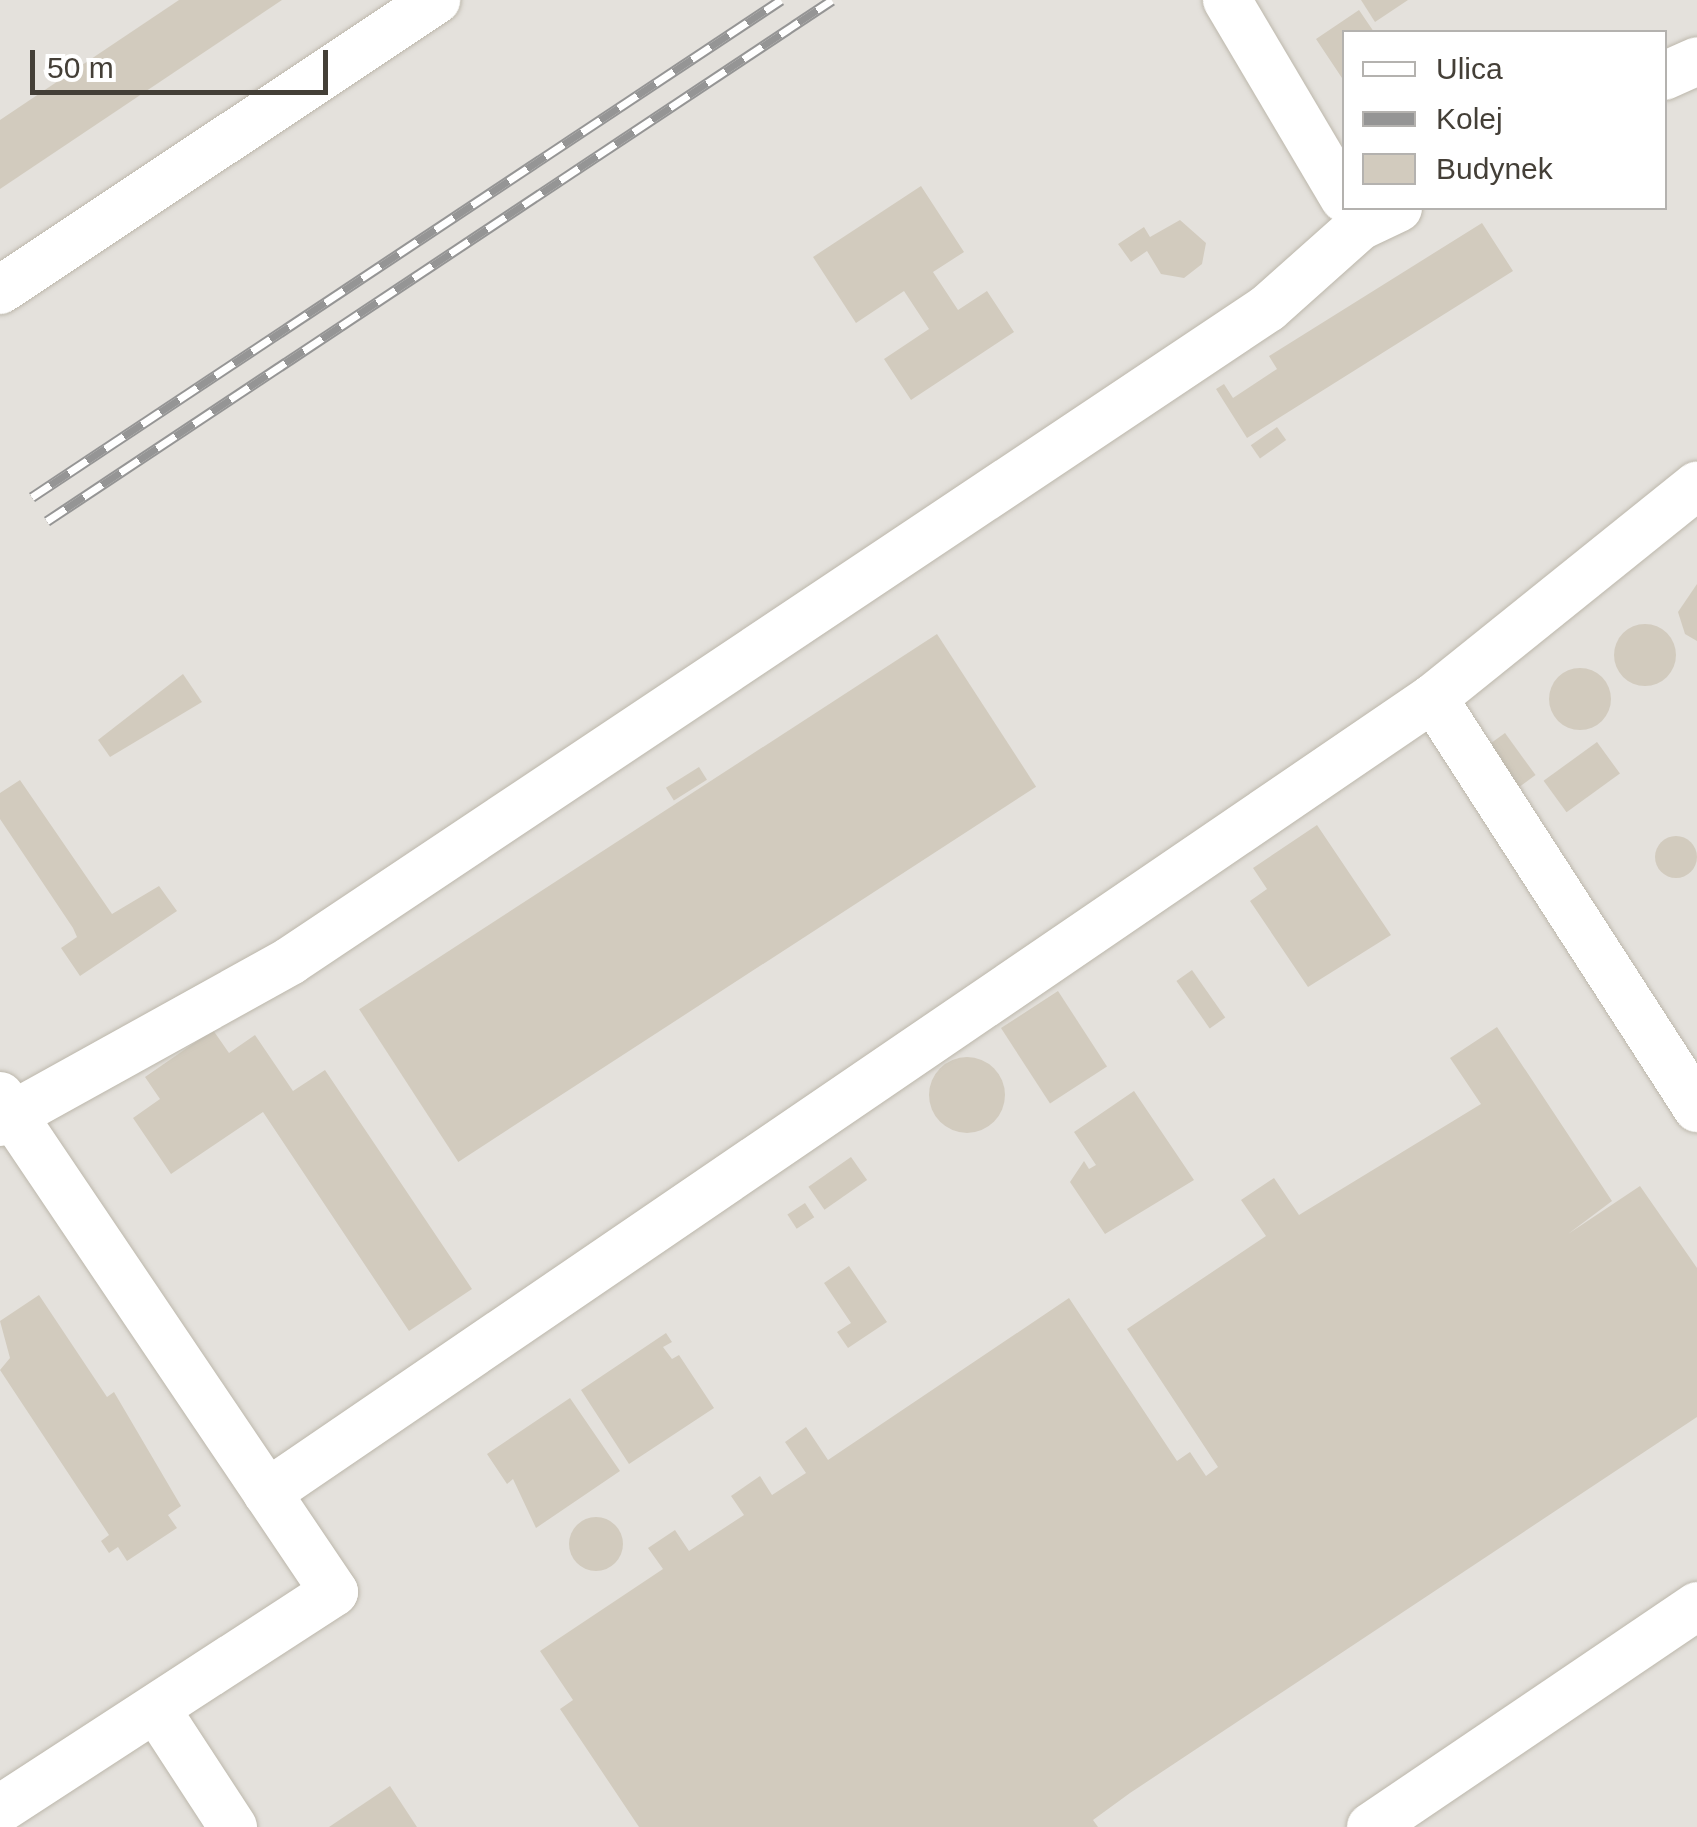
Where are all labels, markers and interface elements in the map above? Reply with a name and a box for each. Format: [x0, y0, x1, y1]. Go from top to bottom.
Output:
scale bar [35, 30, 332, 92]
legend [1342, 30, 1667, 210]
text: 50 m [47, 51, 114, 84]
text: Ulica [1436, 52, 1503, 85]
text: Kolej [1436, 102, 1503, 135]
text: Budynek [1436, 152, 1553, 185]

